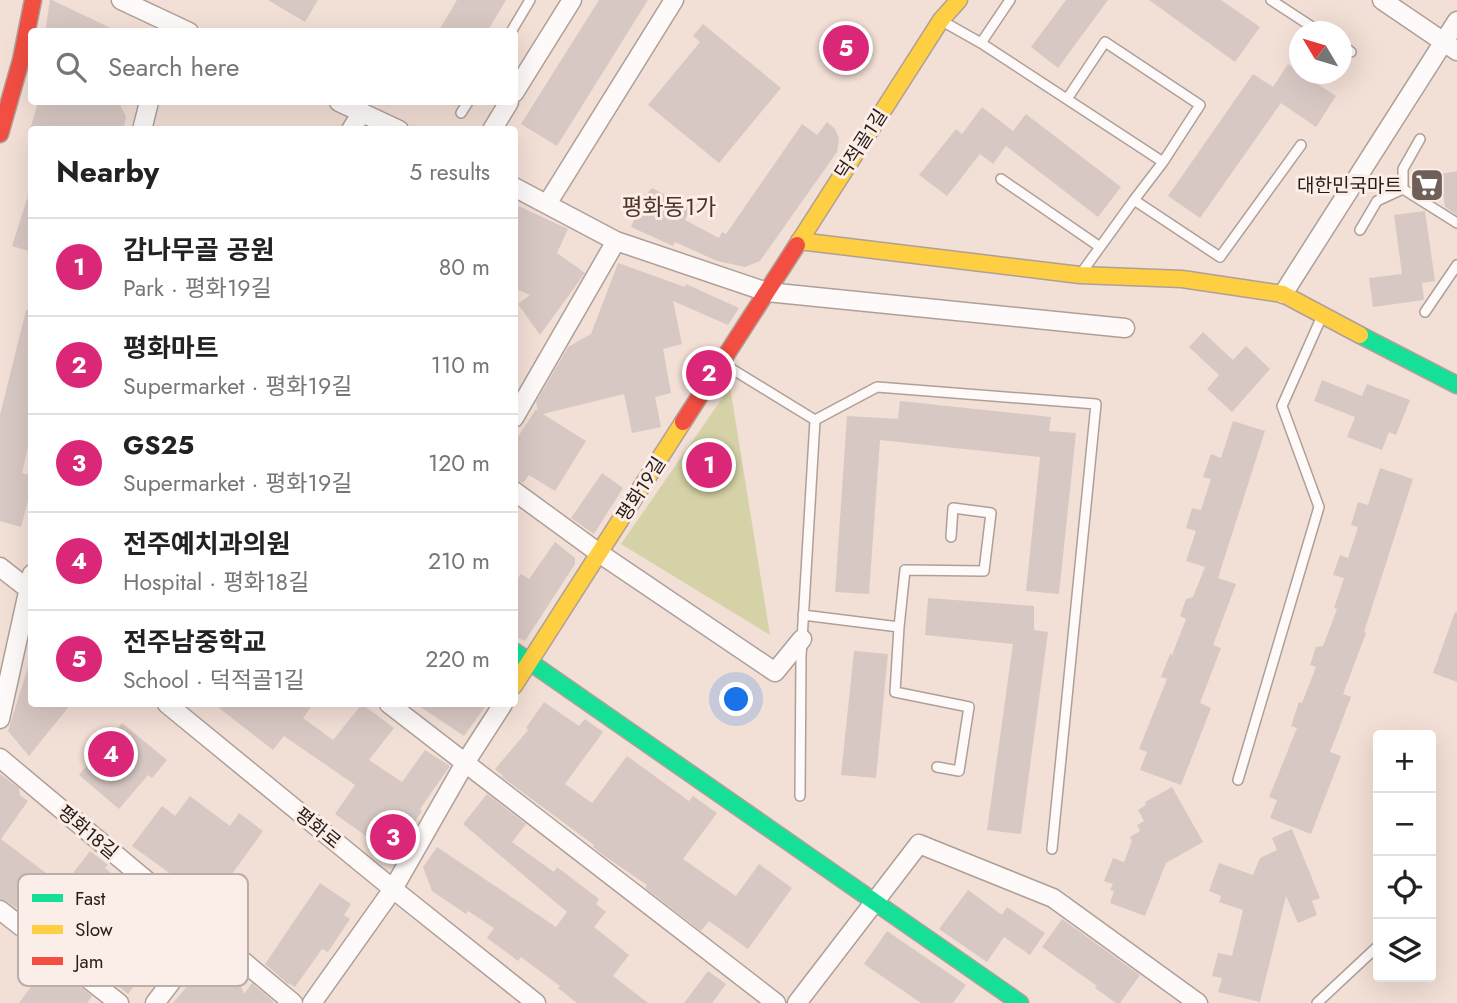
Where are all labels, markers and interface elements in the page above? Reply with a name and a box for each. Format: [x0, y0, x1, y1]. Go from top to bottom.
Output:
north arrow [1289, 21, 1352, 84]
pin: 5 [823, 22, 869, 74]
search box [28, 28, 518, 105]
icon: search [52, 48, 90, 86]
text: Search here [108, 48, 240, 86]
street label: 덕적골1길 [828, 104, 894, 184]
text: Nearby [56, 150, 159, 193]
text: 5 results [409, 155, 490, 189]
supermarket icon: 대한민국마트 [1408, 166, 1446, 204]
place label: 대한민국마트 [1297, 172, 1402, 199]
district label: 평화동1가 [622, 190, 717, 224]
text: 감나무골 공원 [123, 231, 274, 269]
text: 1 [73, 250, 85, 284]
text: 80 m [439, 250, 490, 284]
text: Park · 평화19길 [123, 271, 272, 305]
text: 평화마트 [123, 329, 219, 367]
pin: 2 [686, 347, 732, 399]
text: 2 [71, 348, 87, 382]
text: 110 m [431, 348, 490, 382]
text: Supermarket · 평화19길 [123, 369, 352, 403]
text: GS25 [123, 426, 194, 464]
pin: 1 [686, 439, 732, 491]
text: 3 [72, 446, 86, 480]
text: 120 m [428, 446, 490, 480]
street label: 평화19길 [610, 451, 672, 527]
text: Supermarket · 평화19길 [123, 466, 352, 500]
text: 전주예치과의원 [123, 525, 290, 563]
text: 4 [71, 544, 87, 578]
text: 210 m [428, 544, 490, 578]
text: Hospital · 평화18길 [123, 565, 309, 599]
text: 전주남중학교 [123, 623, 267, 661]
text: 5 [72, 642, 86, 676]
text: 220 m [425, 642, 490, 676]
text: School · 덕적골1길 [123, 663, 305, 697]
your location [719, 682, 753, 716]
pin: 4 [88, 728, 134, 780]
map controls [1373, 730, 1436, 982]
button: + [1373, 730, 1436, 793]
button: − [1373, 793, 1436, 856]
street label: 평화18길 [52, 799, 124, 865]
street label: 평화로 [289, 801, 347, 855]
pin: 3 [370, 811, 416, 863]
button: locate [1373, 856, 1436, 919]
legend [18, 874, 248, 986]
text: Fast [75, 885, 106, 912]
text: Slow [75, 916, 113, 943]
button: layers [1373, 919, 1436, 982]
text: Jam [72, 948, 104, 975]

